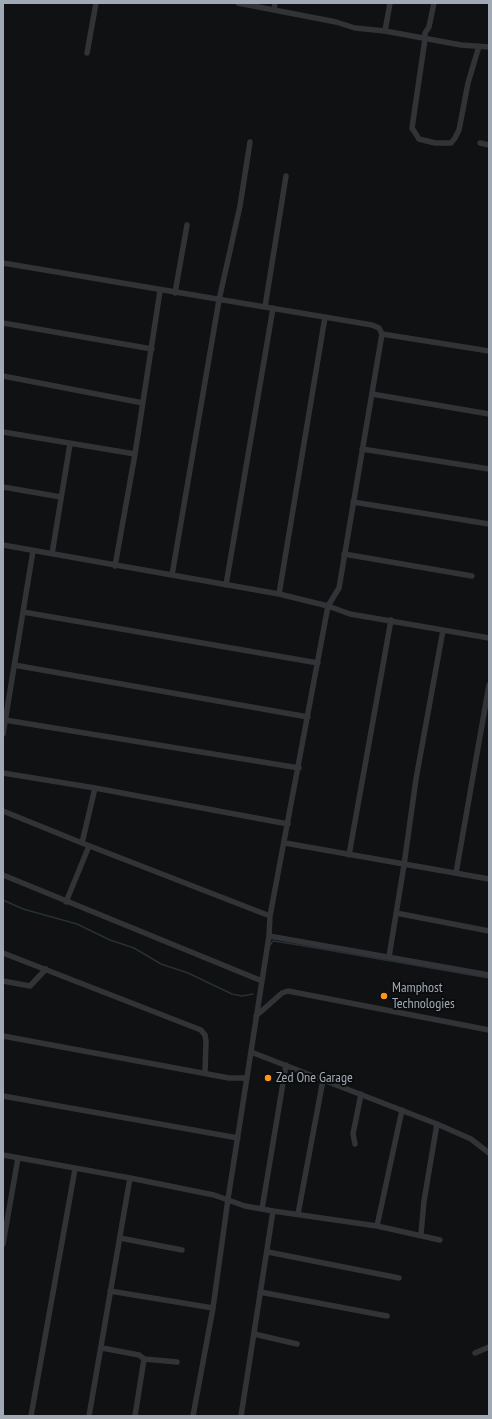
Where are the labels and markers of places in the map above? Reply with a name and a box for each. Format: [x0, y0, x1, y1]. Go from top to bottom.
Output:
place label: Mamphost Technologies [392, 980, 455, 1012]
marker: Mamphost Technologies [379, 991, 389, 1001]
place label: Zed One Garage [276, 1070, 353, 1086]
marker: Zed One Garage [263, 1073, 273, 1083]

